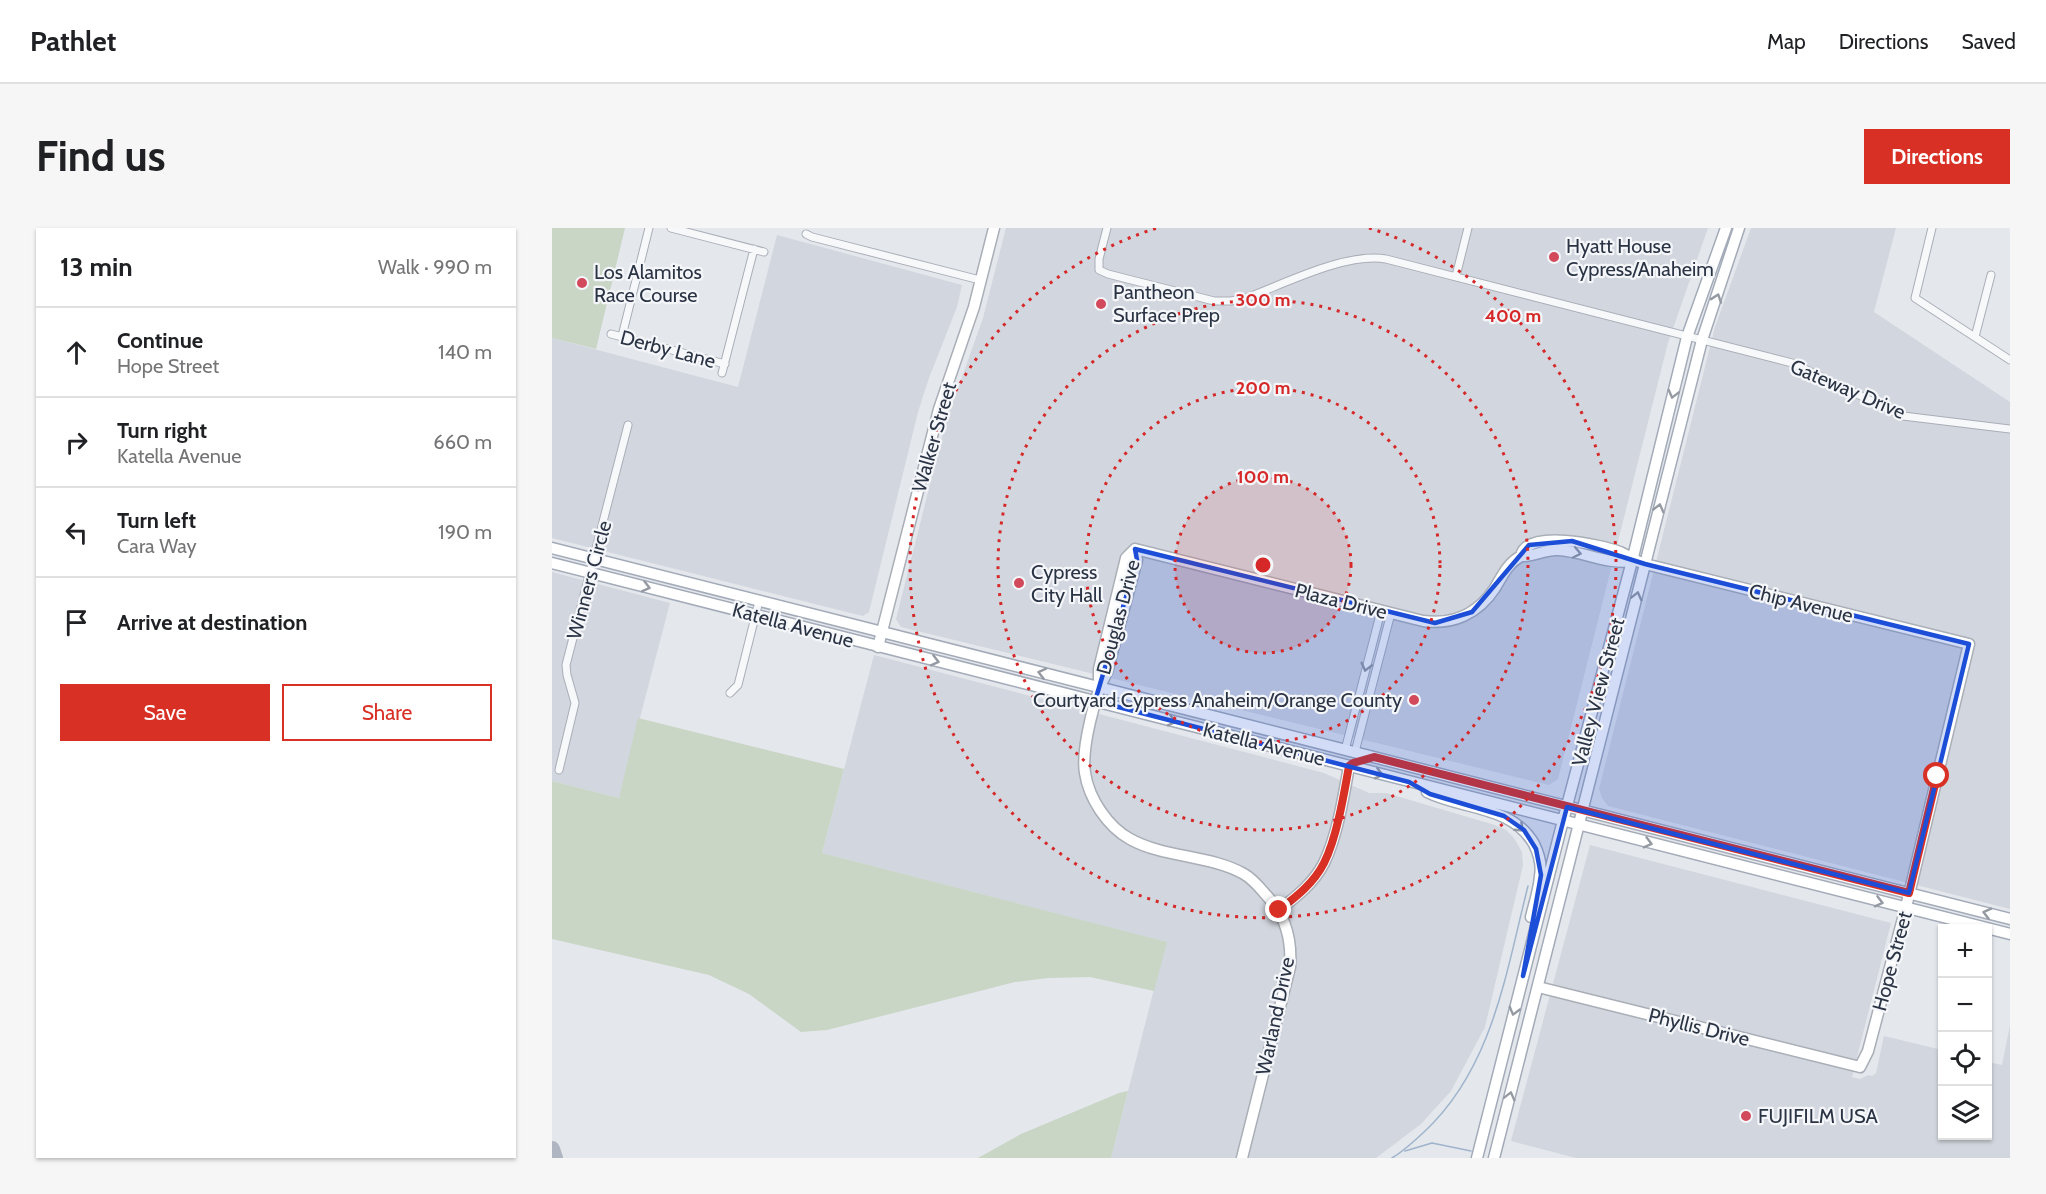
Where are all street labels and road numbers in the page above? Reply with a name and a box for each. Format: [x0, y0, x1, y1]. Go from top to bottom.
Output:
street label: Derby Lane [618, 325, 718, 373]
street label: Gateway Drive [1787, 354, 1909, 424]
street label: Walker Street [907, 379, 961, 495]
street label: Winners Circle [562, 518, 616, 642]
street label: Douglas Drive [1091, 557, 1145, 677]
street label: Plaza Drive [1292, 578, 1390, 624]
street label: Chip Avenue [1746, 578, 1856, 628]
street label: Katella Avenue [730, 597, 856, 653]
street label: Valley View Street [1567, 615, 1629, 769]
street label: Katella Avenue [1201, 717, 1327, 771]
street label: Hope Street [1867, 908, 1917, 1013]
street label: Warland Drive [1251, 955, 1299, 1077]
street label: Phyllis Drive [1646, 1003, 1752, 1051]

